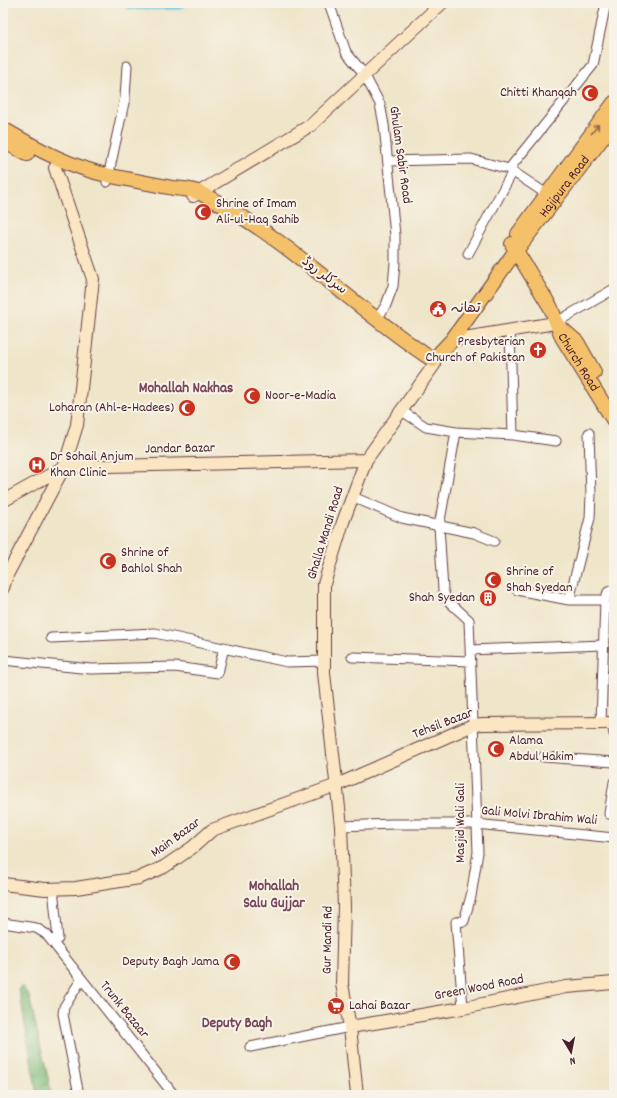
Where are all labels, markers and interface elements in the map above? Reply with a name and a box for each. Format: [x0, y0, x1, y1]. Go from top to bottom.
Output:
place label: Chitti Khanqah [500, 83, 577, 103]
mosque icon: Chitti Khanqah [580, 83, 600, 103]
street label: Ghulam Sabir Road [383, 105, 417, 205]
one-way arrow [590, 123, 599, 134]
street label: Hajipura Road [535, 152, 595, 222]
place label: Shrine of Imam Ali-ul-Haq Sahib [216, 194, 299, 230]
mosque icon: Shrine of Imam Ali-ul-Haq Sahib [193, 202, 213, 222]
street label: سرکلر روڈ [297, 252, 351, 300]
public building icon: تھانہ [428, 299, 448, 319]
place label: تھانہ [451, 299, 481, 319]
street label: Church Road [552, 329, 604, 396]
place label: Presbyterian Church of Pakistan [426, 332, 525, 368]
church icon: Presbyterian Church of Pakistan [528, 340, 548, 360]
district label: Mohallah Nakhas [139, 378, 233, 400]
mosque icon: Noor-e-Madia [242, 386, 262, 406]
place label: Noor-e-Madia [265, 386, 336, 406]
place label: Loharan (Ahl-e-Hadees) [49, 398, 174, 418]
mosque icon: Loharan (Ahl-e-Hadees) [177, 398, 197, 418]
street label: Jandar Bazar [145, 438, 216, 460]
place label: Dr Sohail Anjum Khan Clinic [50, 447, 134, 483]
hospital icon: Dr Sohail Anjum Khan Clinic [27, 455, 47, 475]
street label: Ghalla Mandi Road [302, 484, 350, 582]
place label: Shrine of Bahlol Shah [121, 543, 182, 579]
mosque icon: Shrine of Bahlol Shah [98, 551, 118, 571]
place label: Shrine of Shah Syedan [506, 562, 572, 598]
mosque icon: Shrine of Shah Syedan [483, 570, 503, 590]
place label: Shah Syedan [409, 588, 475, 608]
building icon: Shah Syedan [478, 588, 498, 608]
street label: Tehsil Bazar [410, 703, 477, 745]
place label: Alama Abdul Hakim [509, 731, 574, 767]
mosque icon: Alama Abdul Hakim [486, 739, 506, 759]
street label: Masjid Wali Gali [451, 783, 471, 863]
street label: Gali Molvi Ibrahim Wali [480, 801, 598, 831]
street label: Main Bazar [147, 813, 206, 863]
district label: Mohallah Salu Gujjar [243, 876, 305, 915]
street label: Gur Mandi Rd [317, 906, 339, 974]
place label: Deputy Bagh Jama [122, 952, 219, 972]
mosque icon: Deputy Bagh Jama [222, 952, 242, 972]
street label: Green Wood Road [433, 970, 525, 1006]
street label: Trunk Bazaar [94, 977, 154, 1044]
supermarket icon: Lahai Bazar [326, 996, 346, 1016]
place label: Lahai Bazar [349, 996, 411, 1016]
district label: Deputy Bagh [202, 1013, 272, 1035]
north arrow [551, 1032, 591, 1072]
text: N [568, 1052, 576, 1068]

